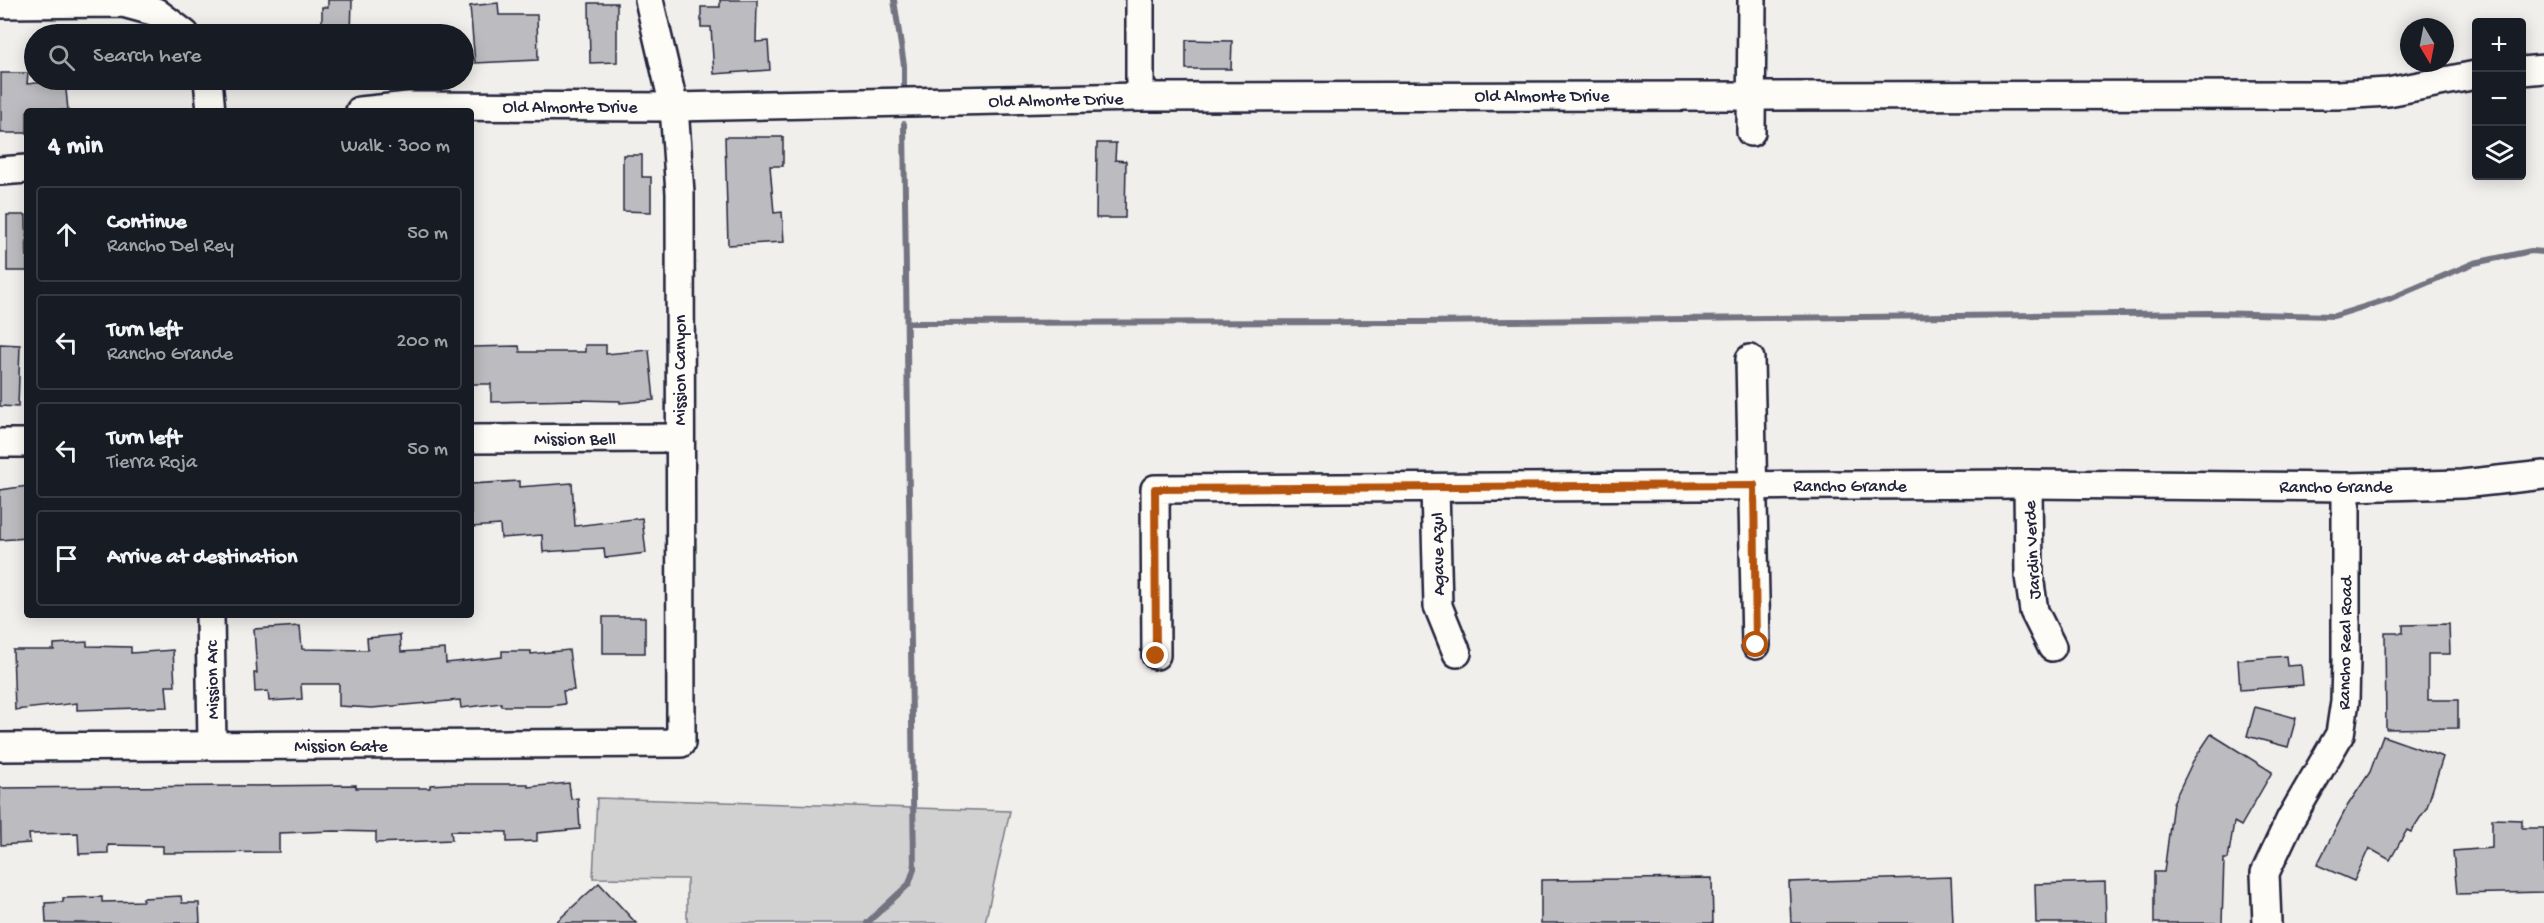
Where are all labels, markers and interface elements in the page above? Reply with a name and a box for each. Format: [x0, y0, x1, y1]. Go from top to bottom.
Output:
north arrow [2400, 18, 2454, 72]
map controls [2472, 18, 2526, 180]
button: + [2472, 18, 2526, 72]
search box [24, 24, 474, 90]
icon: search [45, 41, 78, 74]
text: Search here [93, 44, 201, 70]
button: − [2472, 72, 2526, 126]
street label: Old Almonte Drive [1475, 87, 1610, 108]
street label: Old Almonte Drive [988, 90, 1124, 113]
street label: Old Almonte Drive [503, 98, 638, 119]
button: layers [2472, 126, 2526, 180]
text: 4 min [48, 132, 103, 163]
text: Walk · 300 m [341, 136, 450, 159]
text: Continue [107, 210, 187, 236]
icon: ahead [50, 218, 83, 251]
text: 50 m [407, 223, 448, 246]
text: Rancho Del Rey [107, 236, 234, 259]
street label: Mission Canyon [671, 314, 692, 425]
text: Turn left [107, 318, 181, 344]
icon: left [50, 326, 83, 359]
text: 200 m [397, 331, 448, 354]
text: Rancho Grande [107, 344, 233, 367]
text: Turn left [107, 426, 181, 452]
street label: Mission Bell [534, 430, 616, 451]
icon: left [50, 434, 83, 467]
text: 50 m [407, 439, 448, 462]
text: Tierra Roja [107, 452, 197, 475]
street label: Rancho Grande [1793, 477, 1907, 498]
street label: Rancho Grande [2279, 478, 2393, 499]
street label: Jardin Verde [2020, 499, 2047, 600]
street label: Agave Azul [1428, 512, 1451, 596]
icon: arrive [50, 542, 83, 575]
text: Arrive at destination [107, 545, 297, 571]
street label: Rancho Real Road [2335, 575, 2358, 710]
route start [1742, 631, 1768, 657]
street label: Mission Arc [202, 639, 225, 720]
route end [1142, 642, 1168, 668]
street label: Mission Gate [294, 737, 389, 758]

